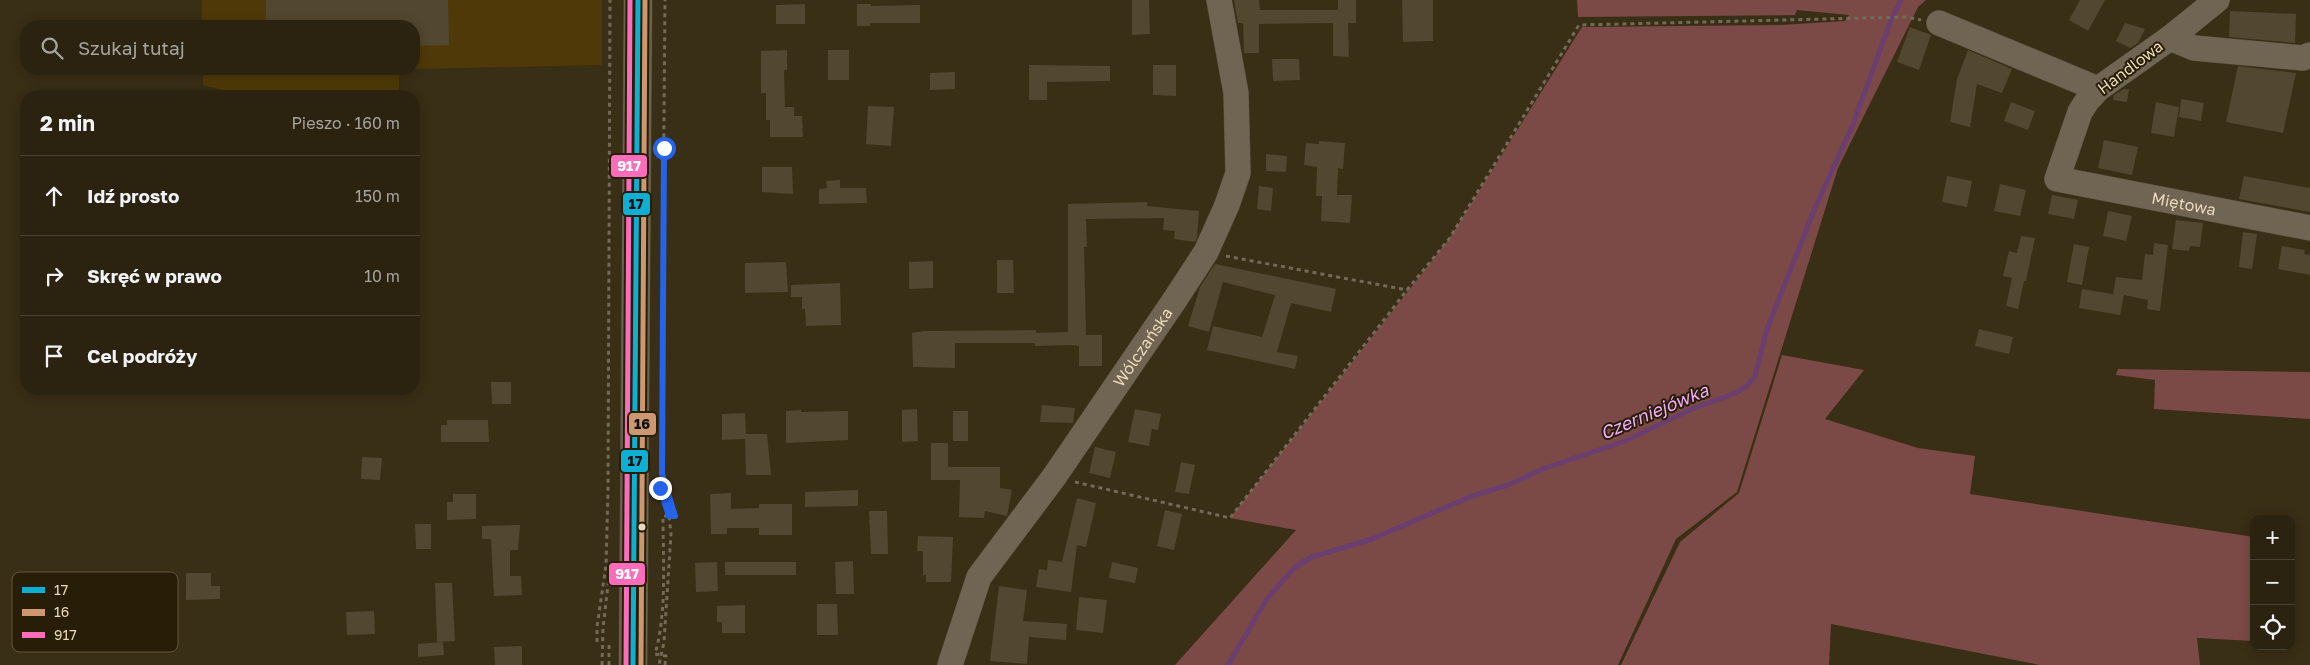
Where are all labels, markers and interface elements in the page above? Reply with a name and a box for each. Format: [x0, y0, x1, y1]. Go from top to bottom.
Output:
search box [20, 20, 420, 75]
icon: search [38, 34, 66, 62]
text: Szukaj tutaj [78, 36, 185, 59]
street label: Handlowa [2093, 36, 2167, 98]
text: 2 min [40, 110, 95, 136]
text: Pieszo · 160 m [291, 113, 400, 133]
route start [653, 137, 676, 160]
line badge: 917 [610, 154, 648, 178]
text: 917 [617, 157, 641, 174]
icon: ahead [40, 182, 68, 210]
text: Idź prosto [87, 184, 179, 207]
text: 150 m [355, 186, 400, 206]
street label: Miętowa [2150, 188, 2218, 220]
line badge: 17 [622, 192, 651, 216]
text: 17 [629, 195, 644, 212]
icon: right [40, 262, 68, 290]
text: Skręć w prawo [87, 264, 222, 287]
text: 10 m [364, 266, 400, 286]
street label: Wólczańska [1109, 304, 1177, 390]
icon: arrive [40, 342, 68, 370]
text: Cel podróży [87, 344, 197, 367]
water label: Czerniejówka [1597, 378, 1712, 444]
line badge: 16 [628, 412, 657, 436]
text: 16 [634, 415, 650, 432]
line badge: 17 [620, 449, 649, 473]
text: 17 [628, 452, 643, 469]
route end [649, 477, 672, 500]
map controls [2250, 515, 2295, 650]
button: + [2250, 515, 2295, 560]
unlabelled marker [637, 522, 647, 532]
button: − [2250, 560, 2295, 605]
line badge: 917 [608, 562, 646, 586]
text: 917 [615, 565, 639, 582]
legend [12, 572, 178, 652]
text: 17 [54, 581, 68, 598]
text: 16 [54, 603, 69, 620]
button: locate [2250, 605, 2295, 650]
text: 917 [54, 626, 77, 643]

